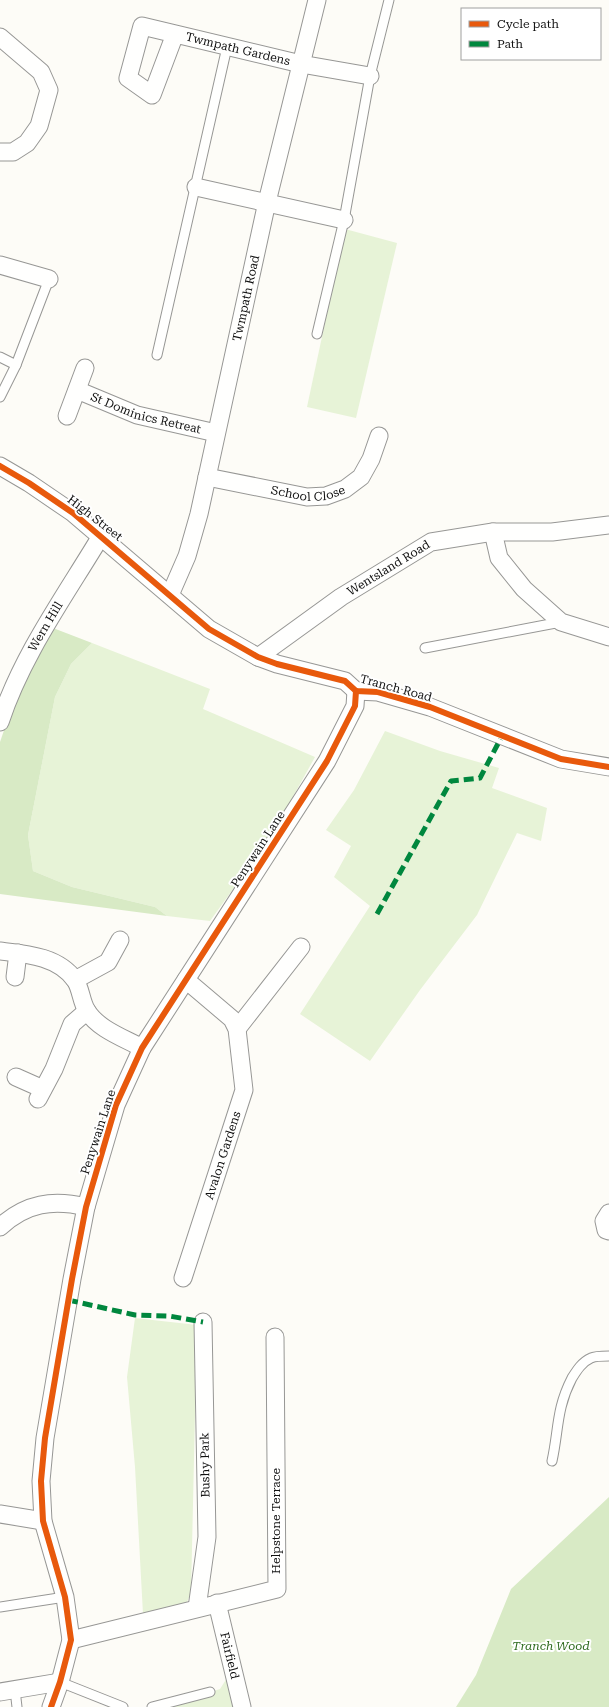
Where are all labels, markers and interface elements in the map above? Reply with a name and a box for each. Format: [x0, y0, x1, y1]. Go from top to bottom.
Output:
legend [461, 8, 601, 60]
text: Cycle path [497, 17, 559, 31]
street label: Twmpath Gardens [184, 30, 292, 68]
text: Path [497, 37, 523, 51]
street label: Twmpath Road [230, 254, 262, 343]
street label: St Dominics Retreat [89, 389, 203, 436]
street label: School Close [270, 482, 347, 504]
street label: High Street [65, 492, 126, 544]
street label: Wentsland Road [344, 537, 433, 599]
street label: Wern Hill [25, 599, 66, 654]
street label: Tranch Road [358, 672, 434, 704]
street label: Penywain Lane [228, 808, 288, 890]
street label: Penywain Lane [78, 1087, 118, 1176]
street label: Avalon Gardens [202, 1109, 244, 1201]
street label: Bushy Park [197, 1432, 213, 1498]
street label: Helpstone Terrace [269, 1468, 283, 1574]
street label: Fairfield [217, 1631, 242, 1681]
park label: Tranch Wood [512, 1639, 590, 1653]

